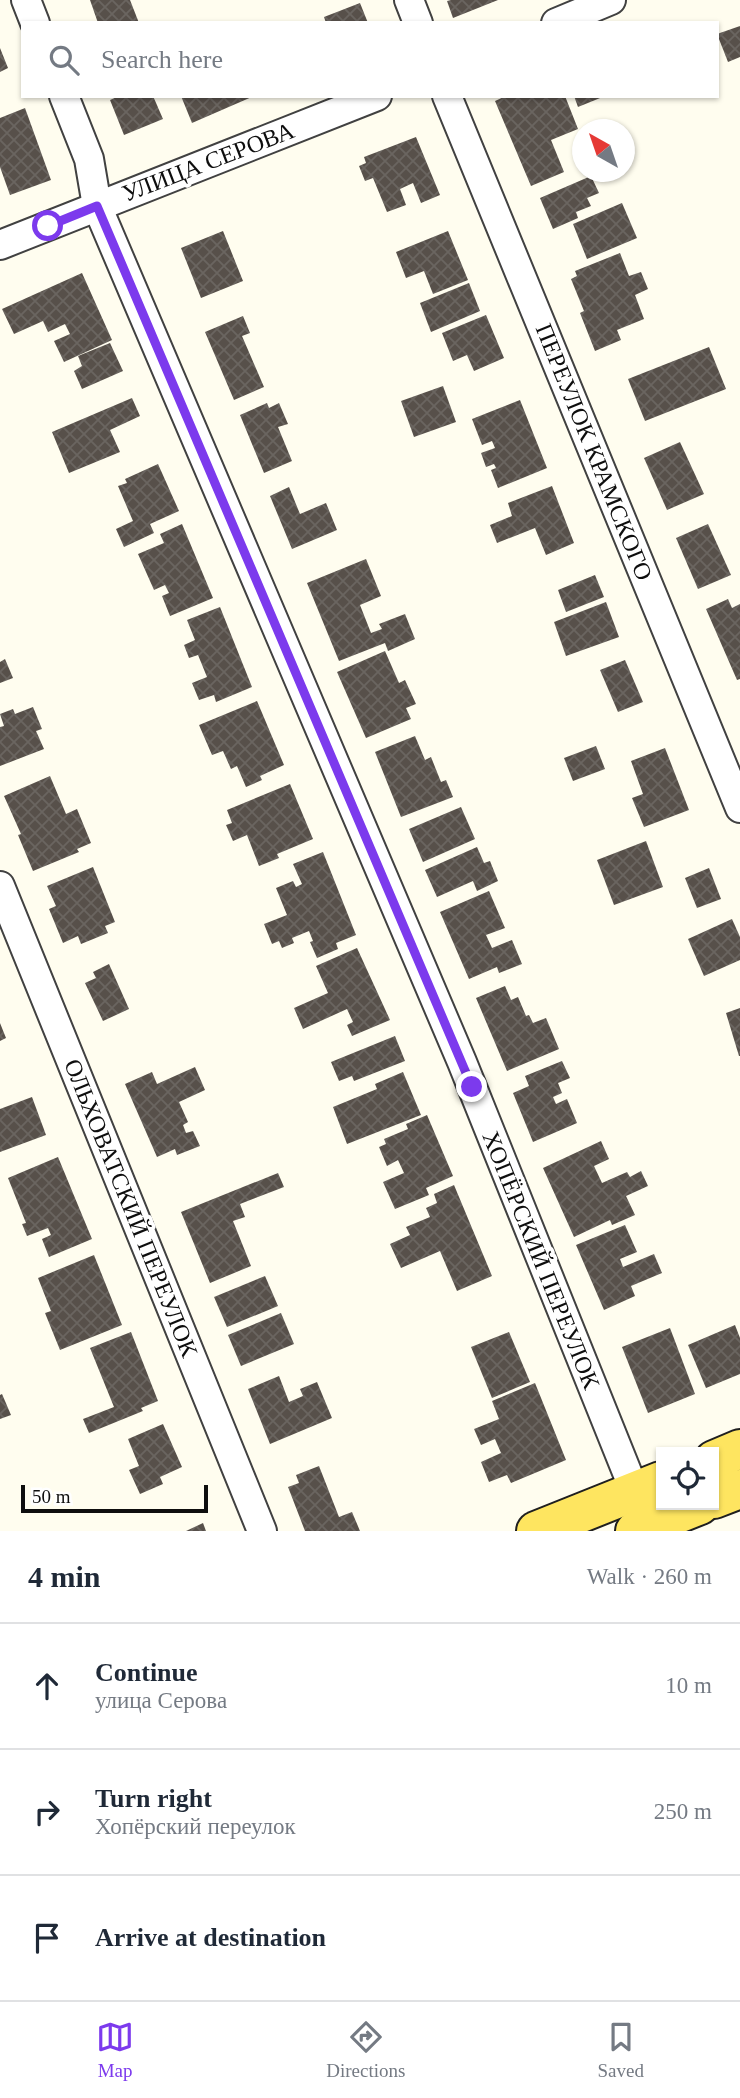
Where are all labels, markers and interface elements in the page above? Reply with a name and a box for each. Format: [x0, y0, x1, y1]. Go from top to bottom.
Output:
search box [21, 21, 719, 98]
icon: search [45, 41, 83, 79]
text: Search here [101, 45, 223, 74]
street label: УЛИЦА СЕРОВА [118, 117, 298, 207]
north arrow [572, 119, 635, 182]
route start [32, 210, 63, 241]
street label: ПЕРЕУЛОК КРАМСКОГО [531, 320, 657, 584]
street label: ОЛЬХОВАТСКИЙ ПЕРЕУЛОК [59, 1055, 203, 1362]
route end [456, 1071, 487, 1102]
street label: ХОПЁРСКИЙ ПЕРЕУЛОК [477, 1127, 605, 1394]
map controls [656, 1447, 719, 1510]
button: locate [656, 1447, 719, 1510]
scale bar [21, 1482, 208, 1514]
text: 50 m [32, 1486, 71, 1507]
text: 4 min [28, 1560, 101, 1593]
text: Walk · 260 m [587, 1564, 712, 1589]
text: Continue [95, 1658, 198, 1687]
icon: ahead [28, 1667, 66, 1705]
text: 10 m [665, 1673, 712, 1698]
text: улица Серова [95, 1688, 227, 1713]
text: Turn right [95, 1784, 212, 1813]
icon: right [28, 1793, 66, 1831]
text: 250 m [654, 1799, 712, 1824]
text: Хопёрский переулок [95, 1814, 296, 1839]
icon: arrive [28, 1919, 66, 1957]
text: Arrive at destination [95, 1923, 326, 1952]
tab: Map [96, 2018, 134, 2082]
tab: Directions [326, 2018, 405, 2082]
tab: Saved [597, 2018, 644, 2082]

